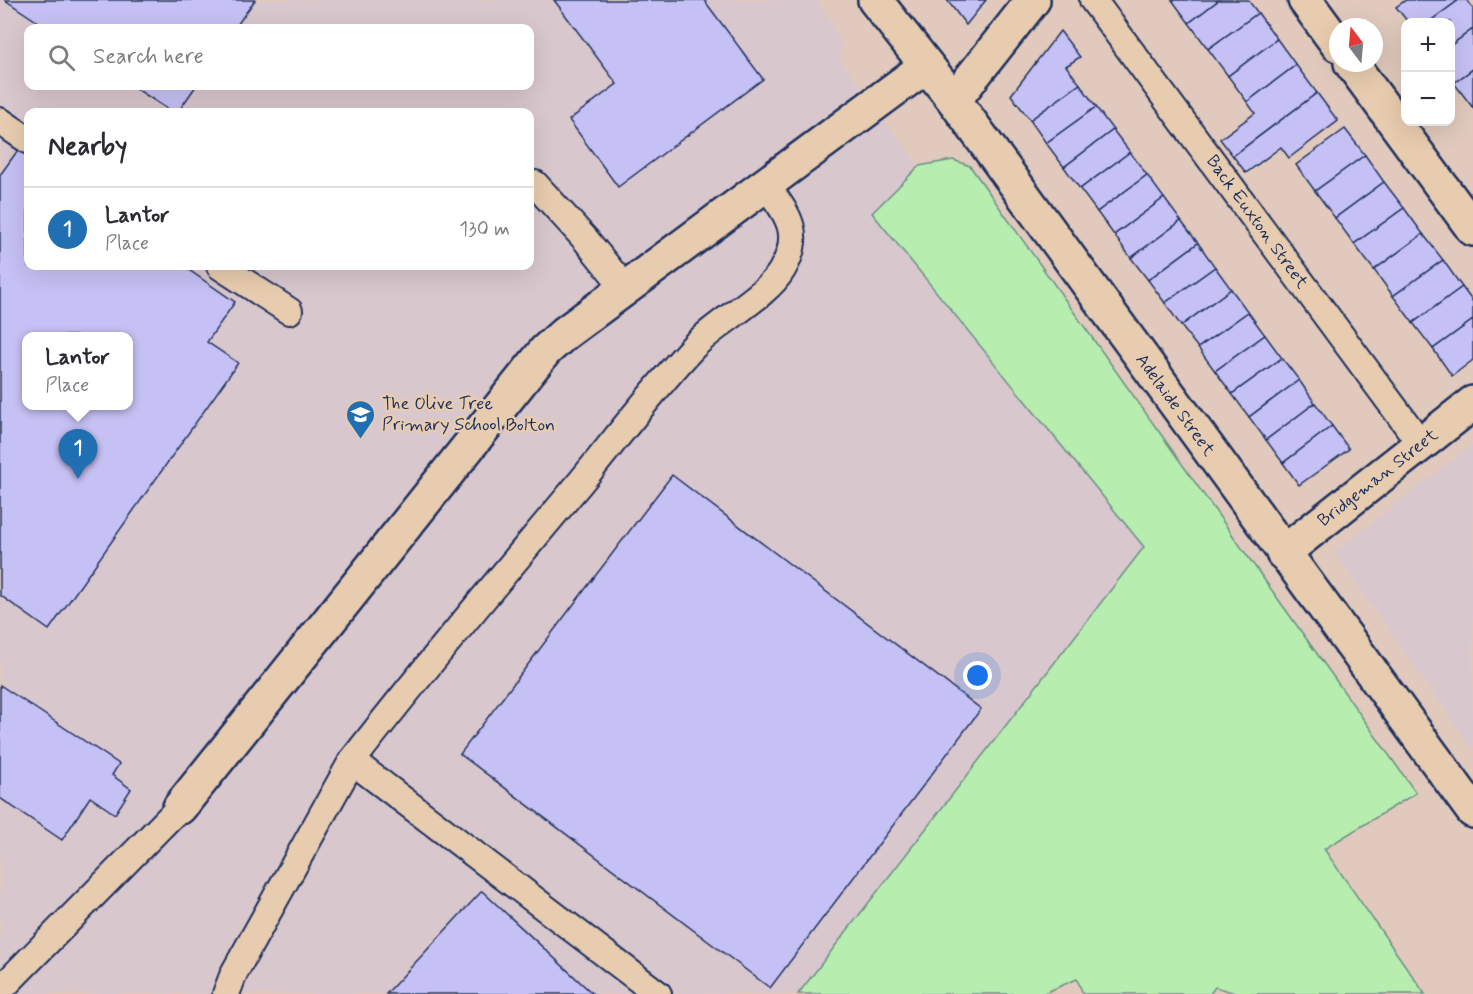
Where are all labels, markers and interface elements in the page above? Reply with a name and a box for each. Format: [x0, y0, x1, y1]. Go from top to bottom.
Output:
north arrow [1329, 18, 1383, 72]
map controls [1401, 18, 1455, 126]
button: + [1401, 18, 1455, 72]
search box [24, 24, 534, 90]
icon: search [45, 41, 78, 74]
text: Search here [93, 43, 204, 71]
button: − [1401, 72, 1455, 126]
text: Nearby [48, 130, 127, 164]
street label: Back Euxton Street [1200, 150, 1314, 294]
text: Lantor [105, 202, 170, 230]
text: 1 [63, 216, 72, 243]
text: 130 m [459, 216, 510, 243]
text: Place [105, 230, 149, 257]
popup [22, 332, 133, 410]
text: Lantor [45, 344, 110, 372]
street label: Adelaide Street [1130, 349, 1221, 461]
text: Place [45, 372, 89, 399]
place label: The Olive Tree Primary School Bolton [382, 392, 555, 437]
school or university icon: The Olive Tree Primary School Bolton [345, 398, 377, 440]
street label: Bridgeman Street [1313, 423, 1443, 533]
pin: 1 [58, 430, 98, 479]
your location [963, 661, 992, 690]

